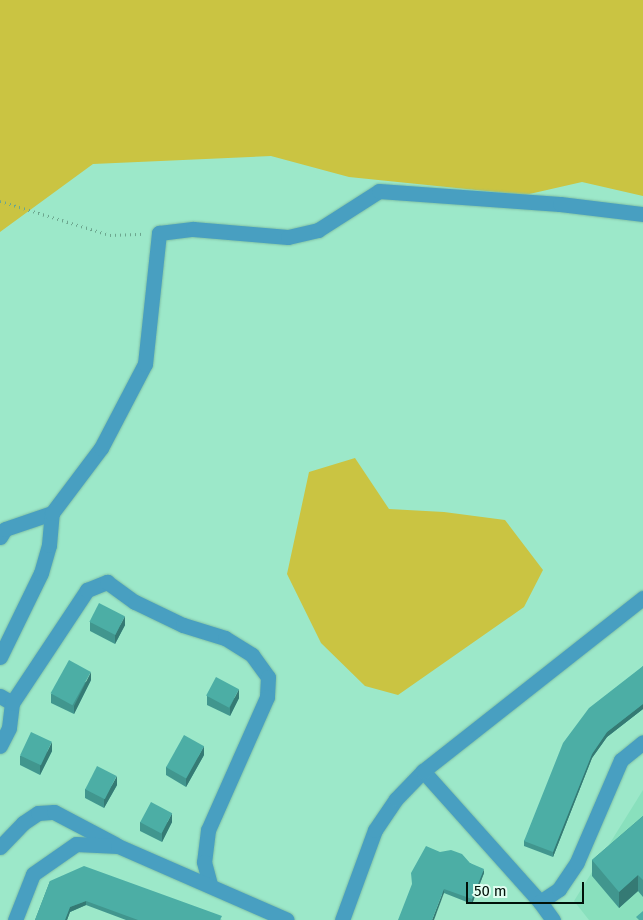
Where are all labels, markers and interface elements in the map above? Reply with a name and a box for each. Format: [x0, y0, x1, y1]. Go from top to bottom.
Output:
scale bar [468, 872, 586, 904]
text: 50 m [474, 882, 507, 900]

